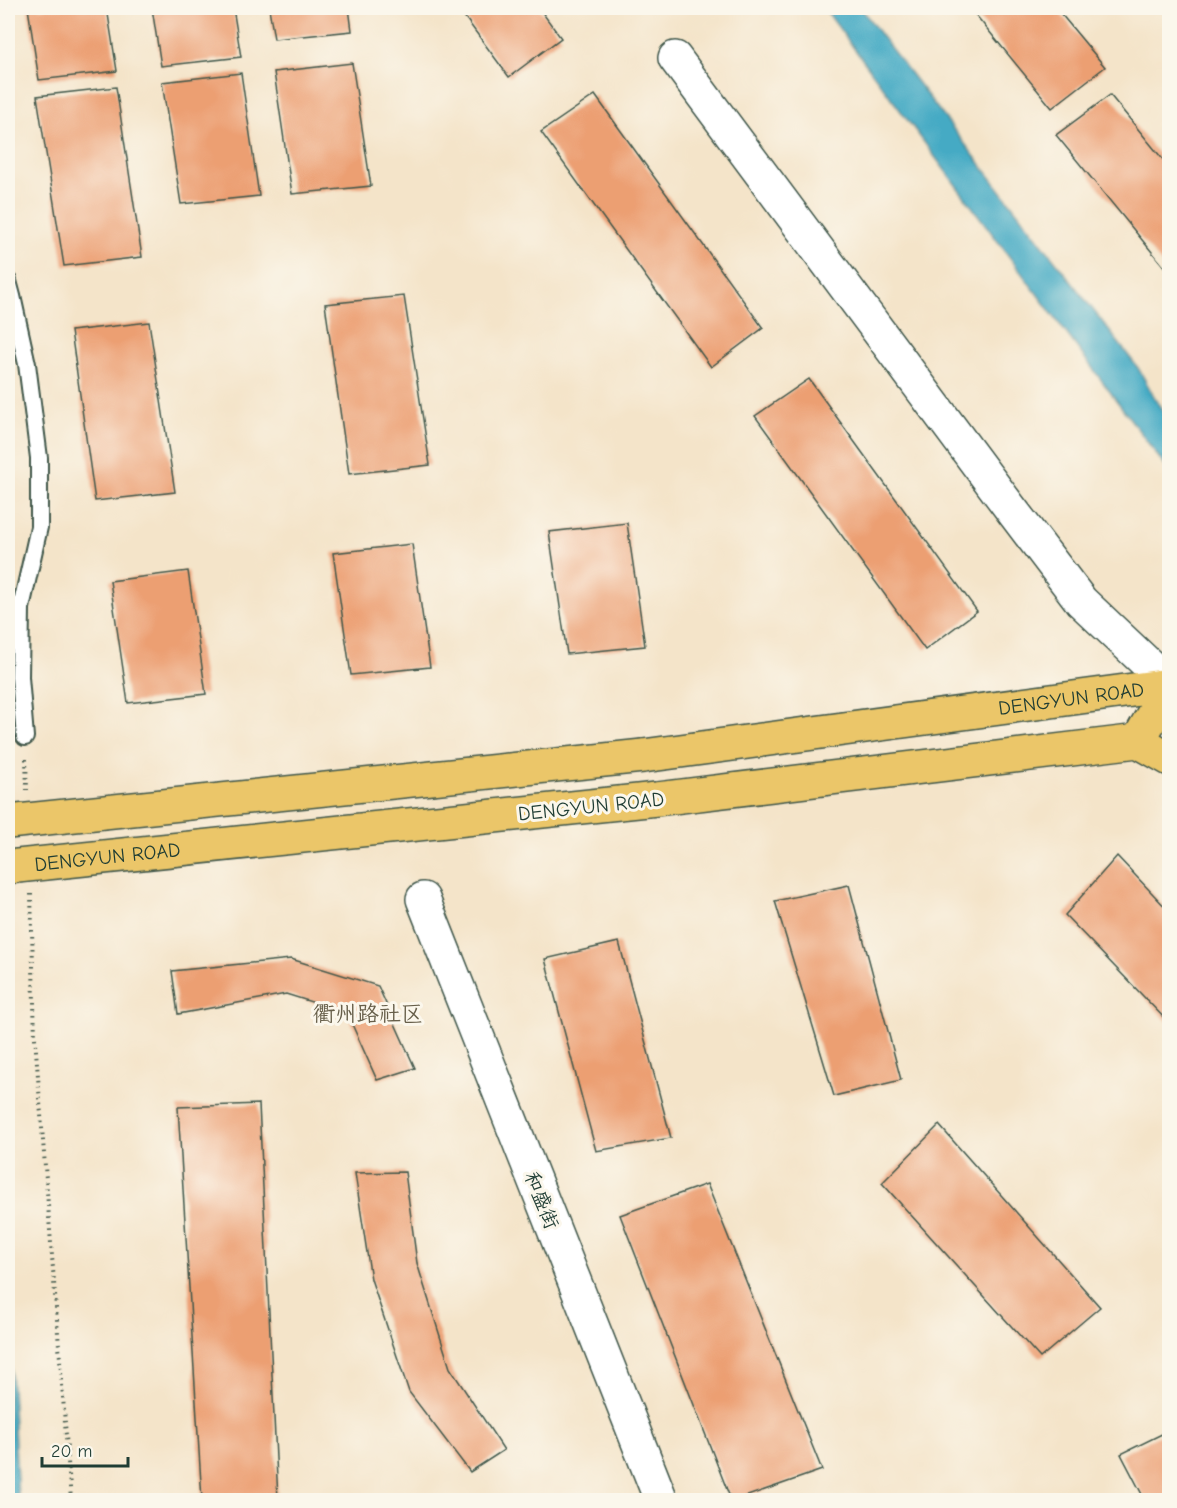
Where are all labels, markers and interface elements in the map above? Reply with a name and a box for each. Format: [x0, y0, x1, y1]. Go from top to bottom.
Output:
street label: DENGYUN ROAD [997, 678, 1145, 720]
street label: DENGYUN ROAD [517, 787, 665, 826]
street label: DENGYUN ROAD [33, 838, 182, 876]
district label: 衢州路社区 [313, 1001, 423, 1027]
street label: 和盛街 [520, 1168, 563, 1232]
scale bar [42, 1430, 128, 1468]
text: 20 m [51, 1441, 92, 1462]

